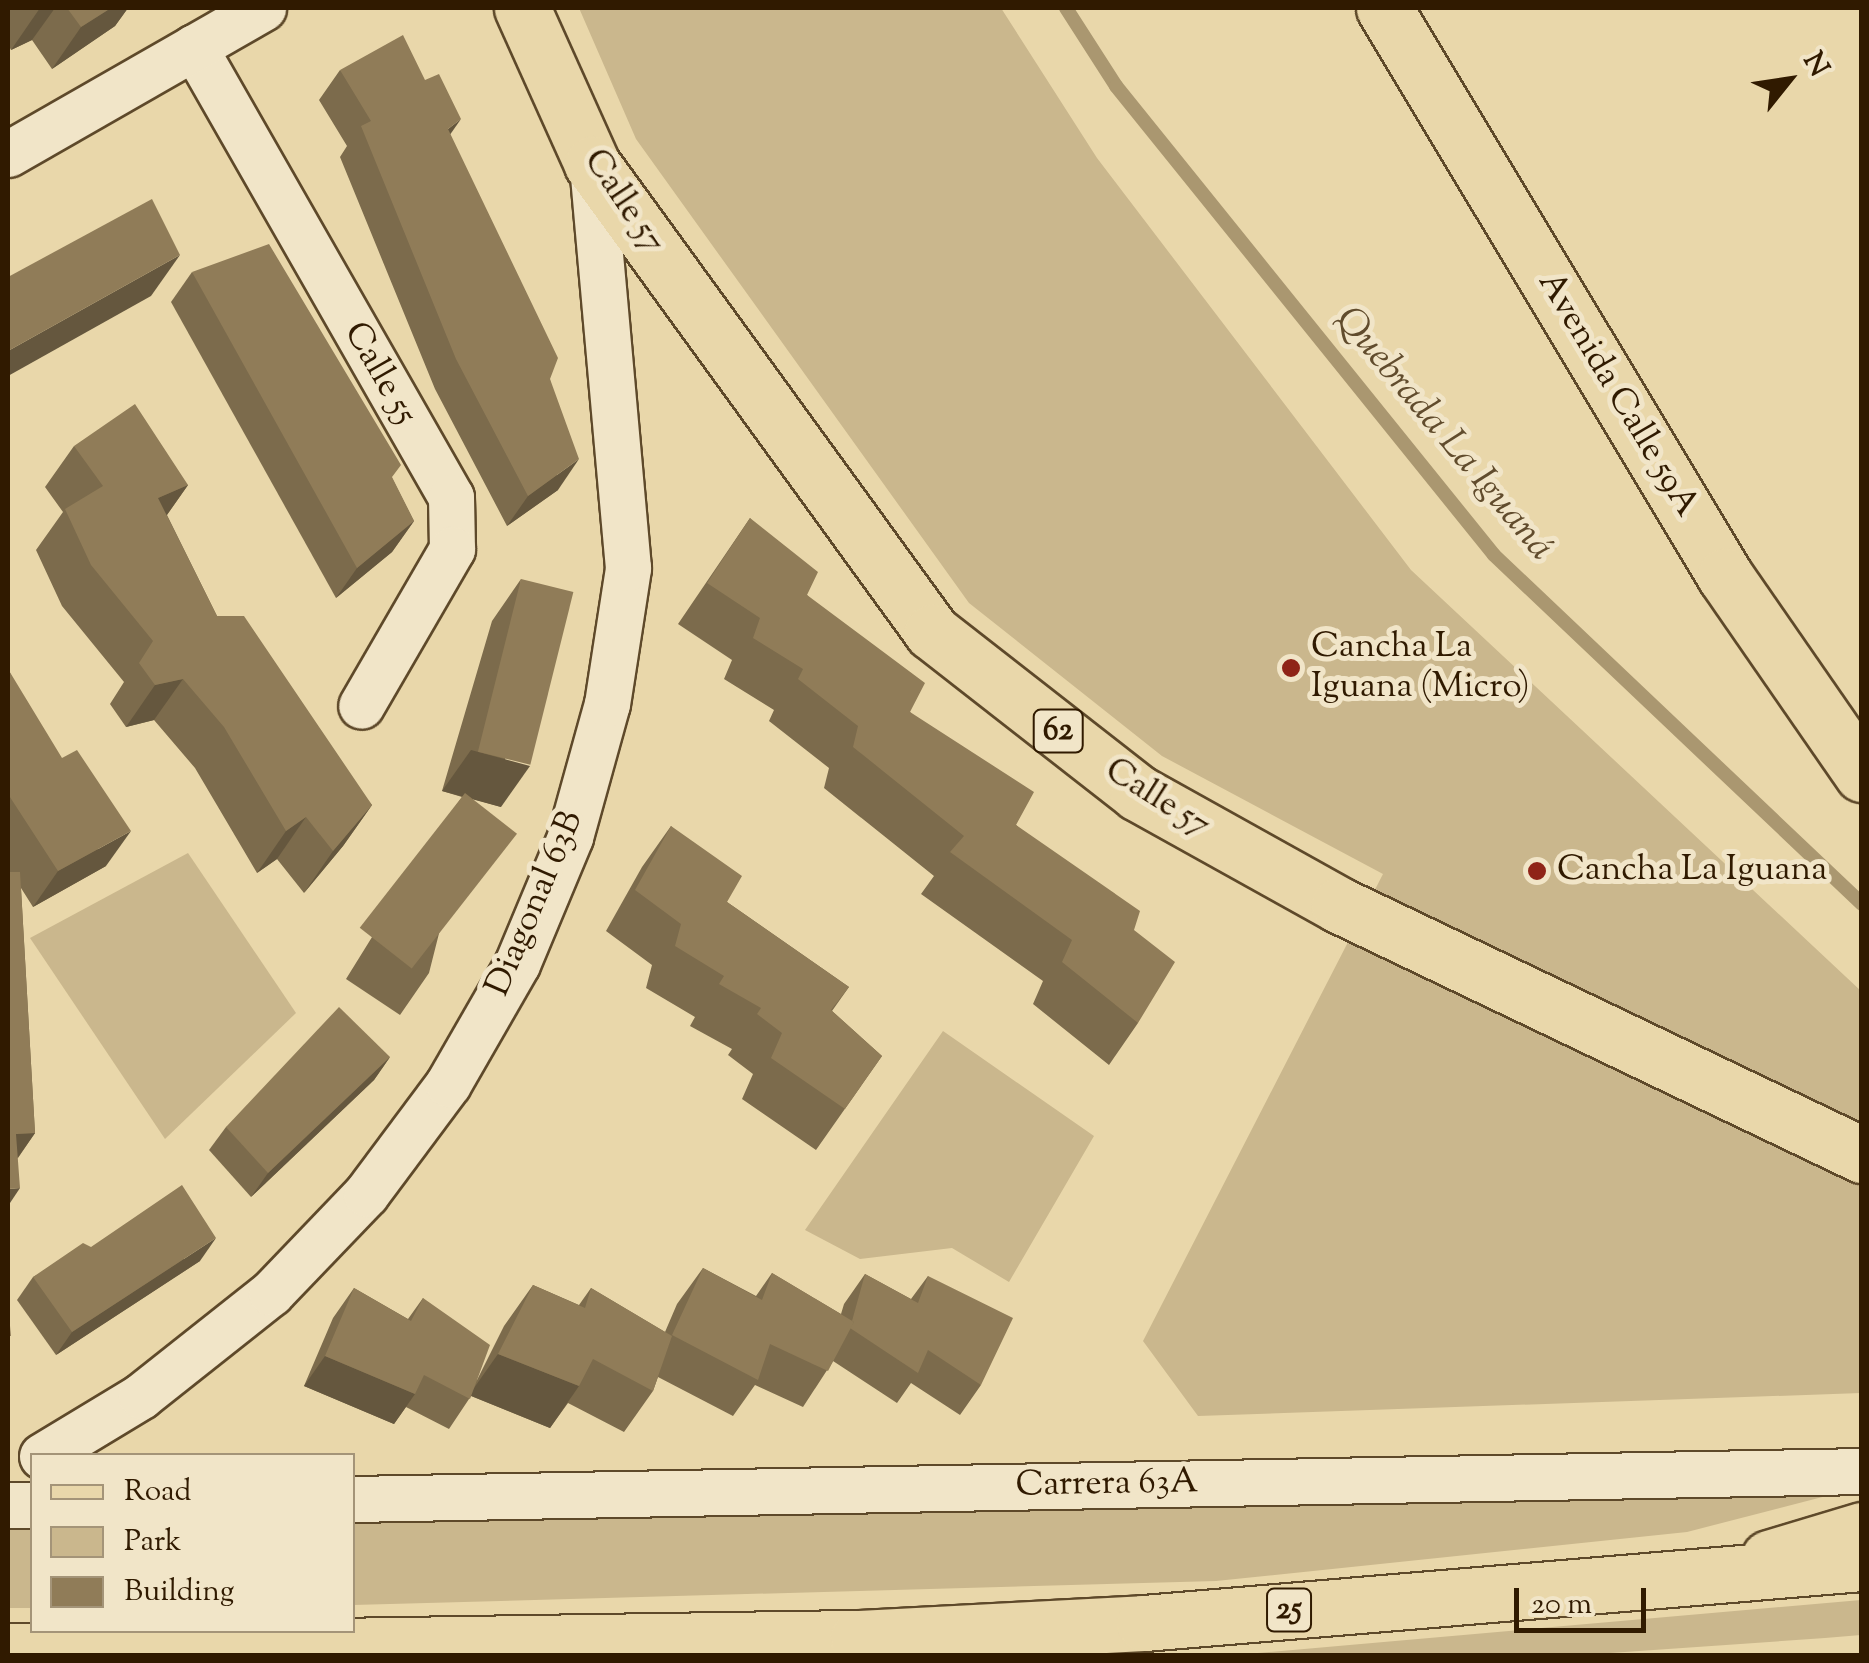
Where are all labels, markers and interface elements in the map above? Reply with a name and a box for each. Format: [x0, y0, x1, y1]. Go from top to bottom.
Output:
north arrow [1739, 30, 1839, 130]
text: N [1792, 45, 1838, 85]
street label: Calle 57 [573, 142, 673, 262]
street label: Avenida Calle 59A [1527, 265, 1707, 525]
water label: Quebrada La Iguaná [1324, 299, 1562, 571]
street label: Calle 55 [333, 315, 425, 433]
place label: Cancha La Iguana (Micro) [1311, 627, 1530, 709]
marker: Cancha La Iguana (Micro) [1280, 657, 1302, 679]
road number: 62 [1030, 704, 1086, 758]
street label: Calle 57 [1097, 750, 1217, 848]
street label: Diagonal 63B [478, 805, 594, 1003]
place label: Cancha La Iguana [1557, 850, 1827, 892]
marker: Cancha La Iguana [1526, 860, 1548, 882]
legend [30, 1453, 355, 1633]
street label: Carrera 63A [1015, 1462, 1199, 1508]
text: Road [124, 1471, 191, 1514]
text: Park [124, 1521, 181, 1564]
scale bar [1519, 1568, 1652, 1630]
text: Building [124, 1571, 234, 1614]
road number: 25 [1264, 1583, 1314, 1637]
text: 20 m [1531, 1584, 1592, 1627]

